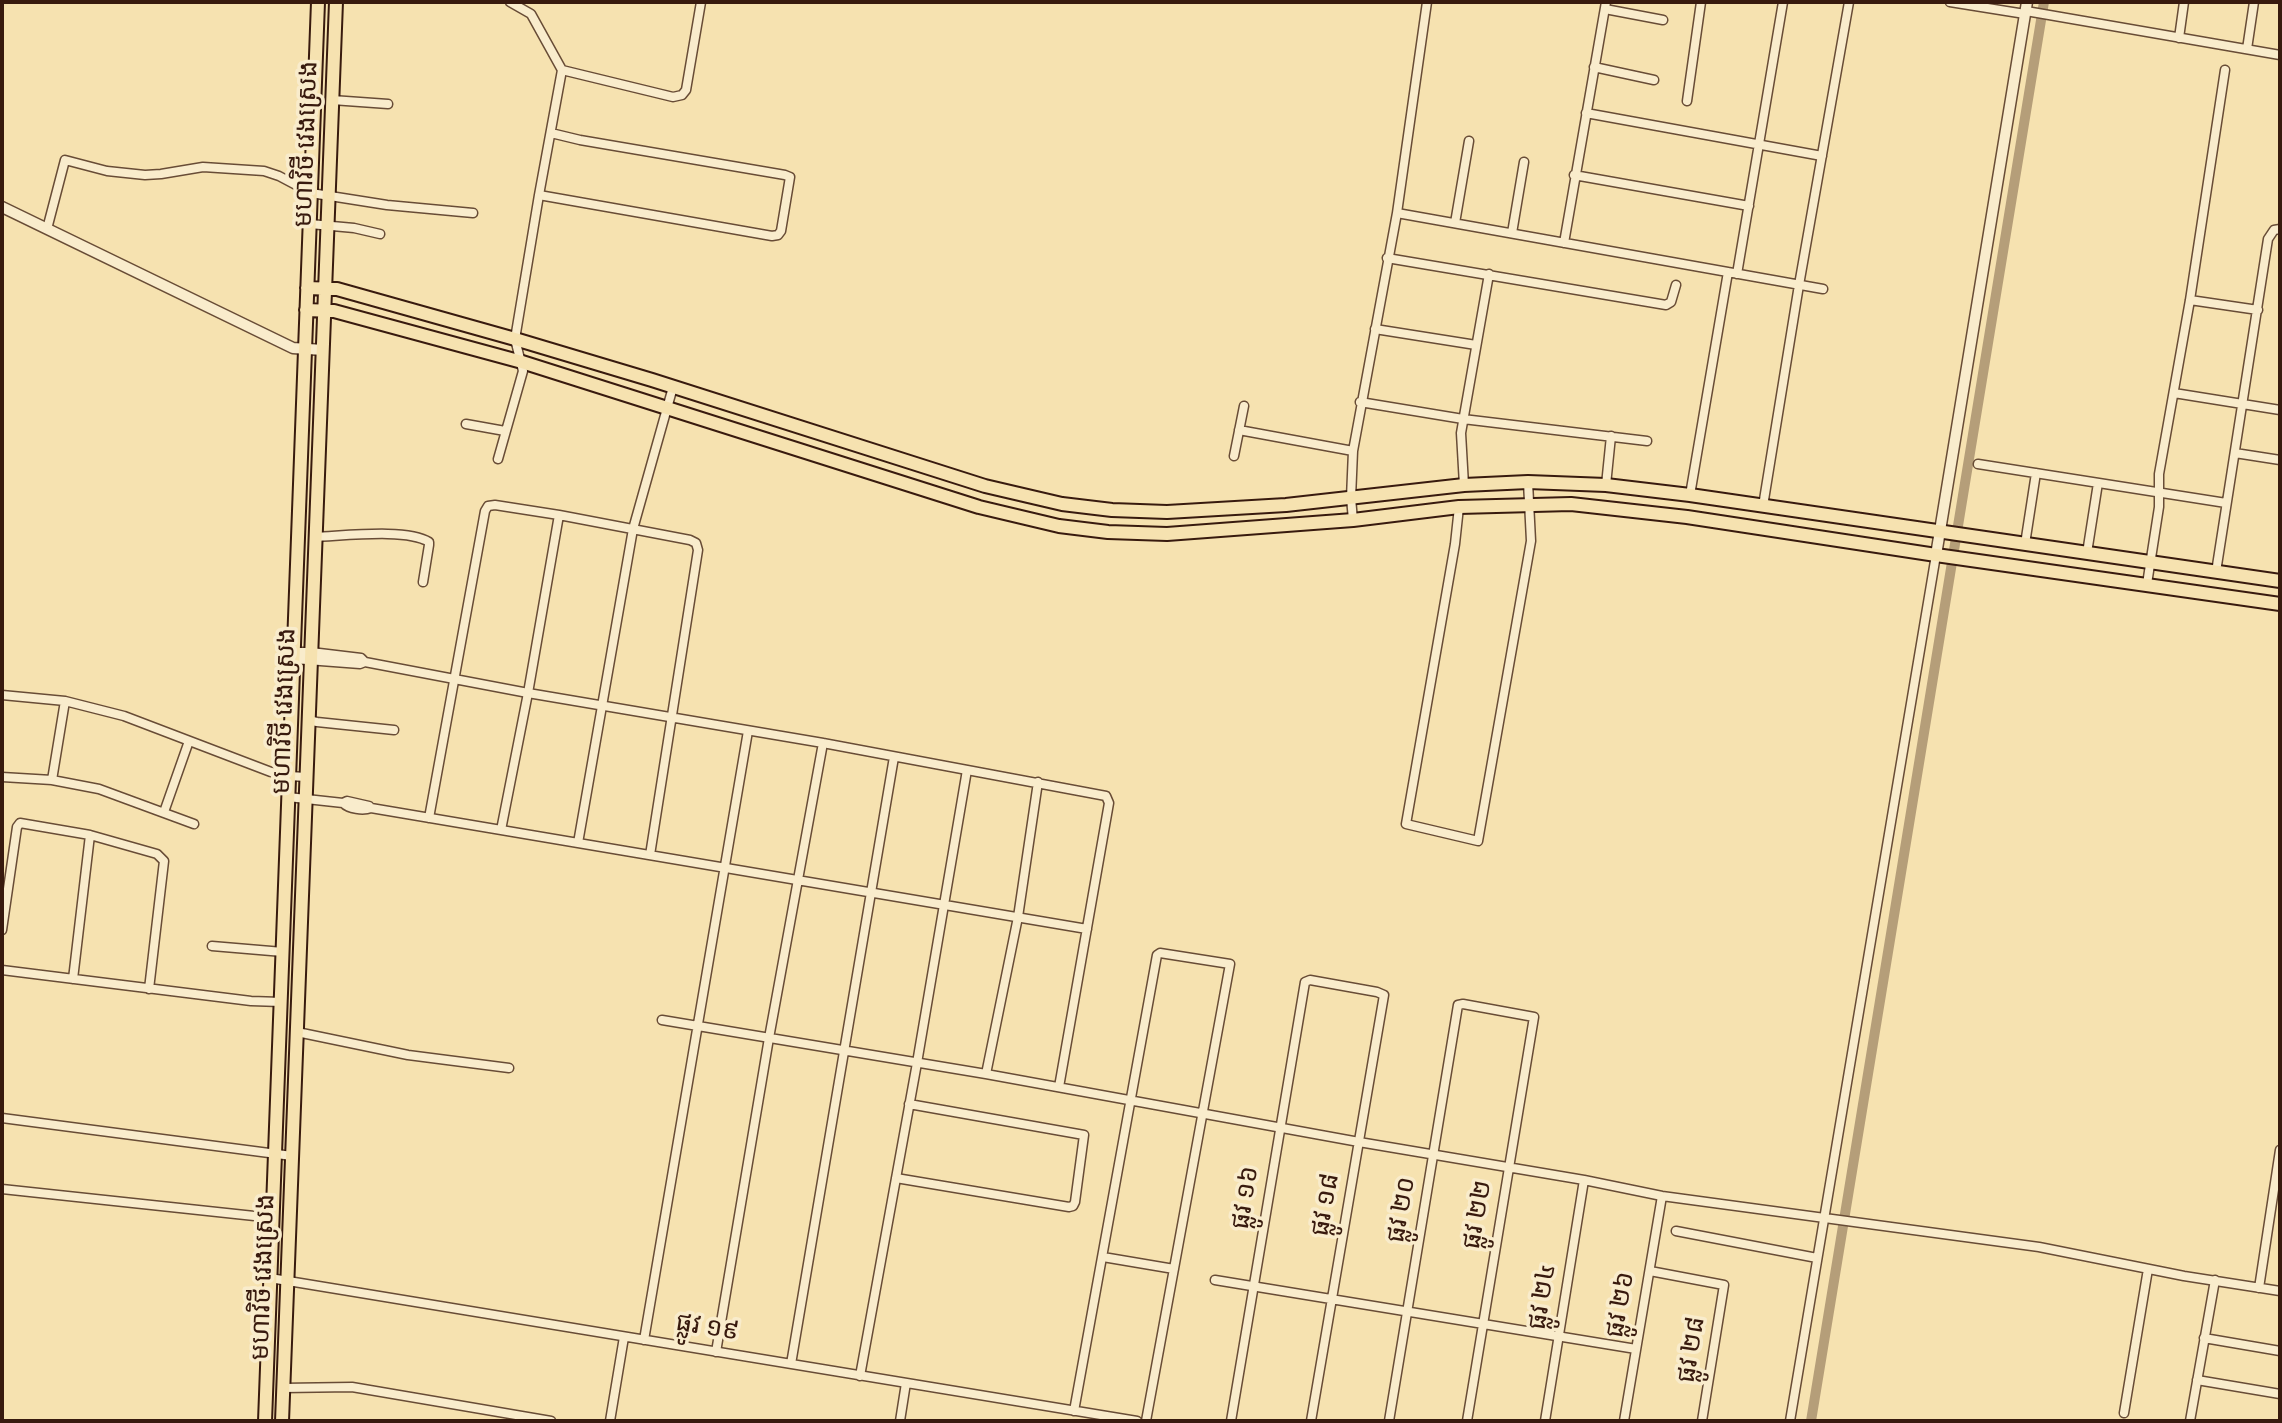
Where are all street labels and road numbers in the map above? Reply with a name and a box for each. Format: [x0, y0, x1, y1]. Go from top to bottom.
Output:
street label: មហាវិថី វេងស្រេង [290, 60, 326, 228]
street label: មហាវិថី វេងស្រេង [268, 627, 304, 795]
street label: ផ្លូវ ១៦ [1227, 1164, 1267, 1232]
street label: ផ្លូវ ១៨ [1306, 1171, 1348, 1239]
street label: ផ្លូវ ២០ [1382, 1175, 1424, 1245]
street label: ផ្លូវ ២២ [1458, 1178, 1500, 1252]
street label: មហាវិថី វេងស្រេង [247, 1193, 283, 1361]
street label: ផ្លូវ ២៤ [1523, 1262, 1565, 1332]
street label: ផ្លូវ ២៦ [1601, 1270, 1643, 1340]
street label: ផ្លូវ ១៩ [673, 1309, 741, 1349]
street label: ផ្លូវ ២៨ [1672, 1315, 1714, 1385]

